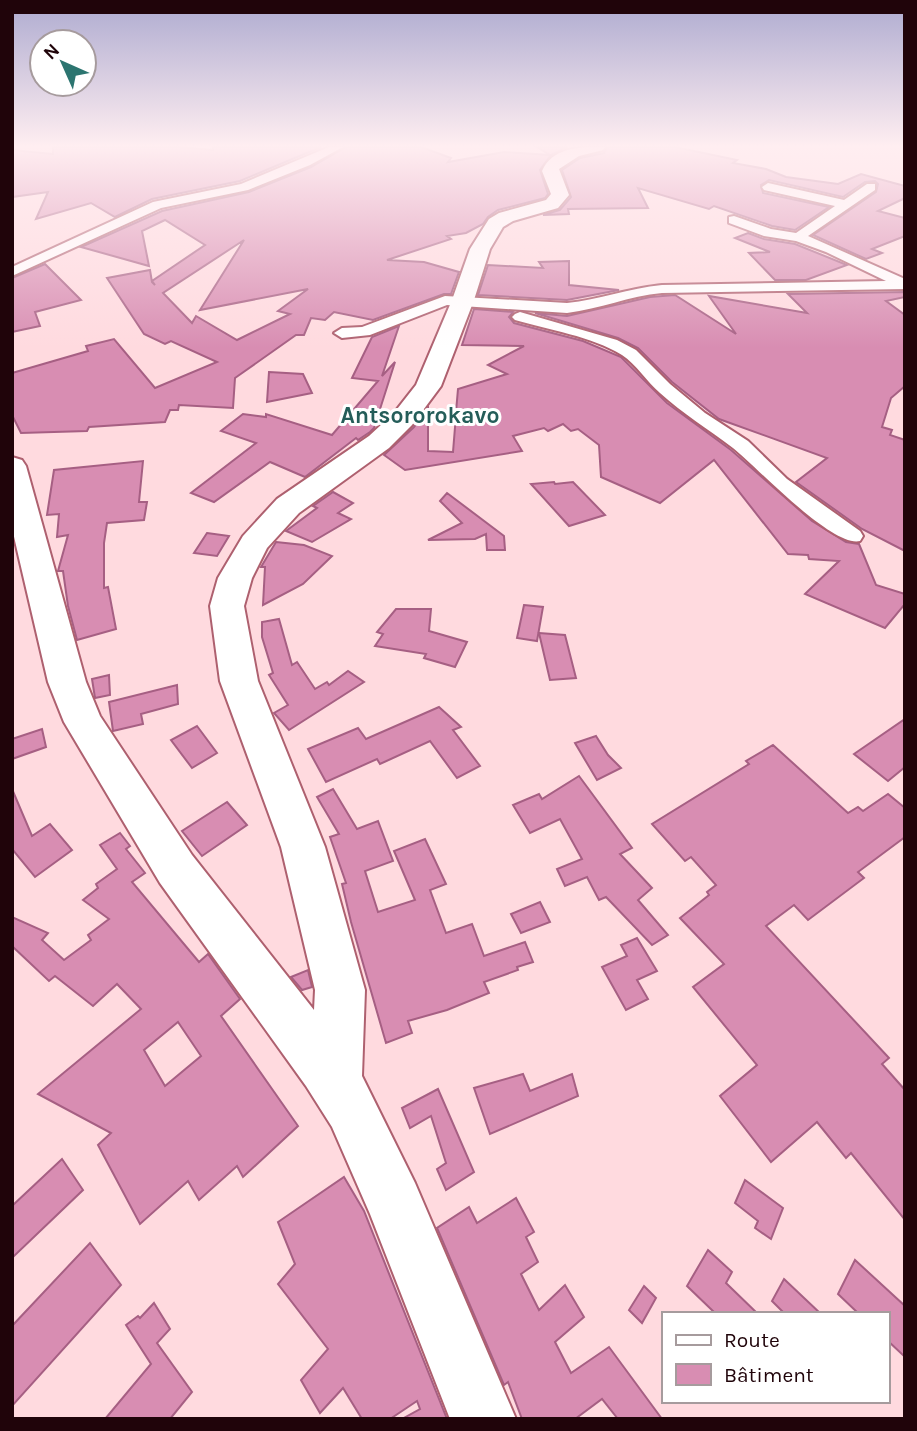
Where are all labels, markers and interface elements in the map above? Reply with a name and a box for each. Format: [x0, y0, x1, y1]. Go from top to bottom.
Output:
north arrow [28, 28, 98, 98]
text: N [39, 39, 64, 64]
district label: Antsororokavo [340, 402, 500, 429]
legend [662, 1312, 889, 1403]
text: Route [724, 1328, 780, 1352]
text: Bâtiment [724, 1363, 814, 1387]

